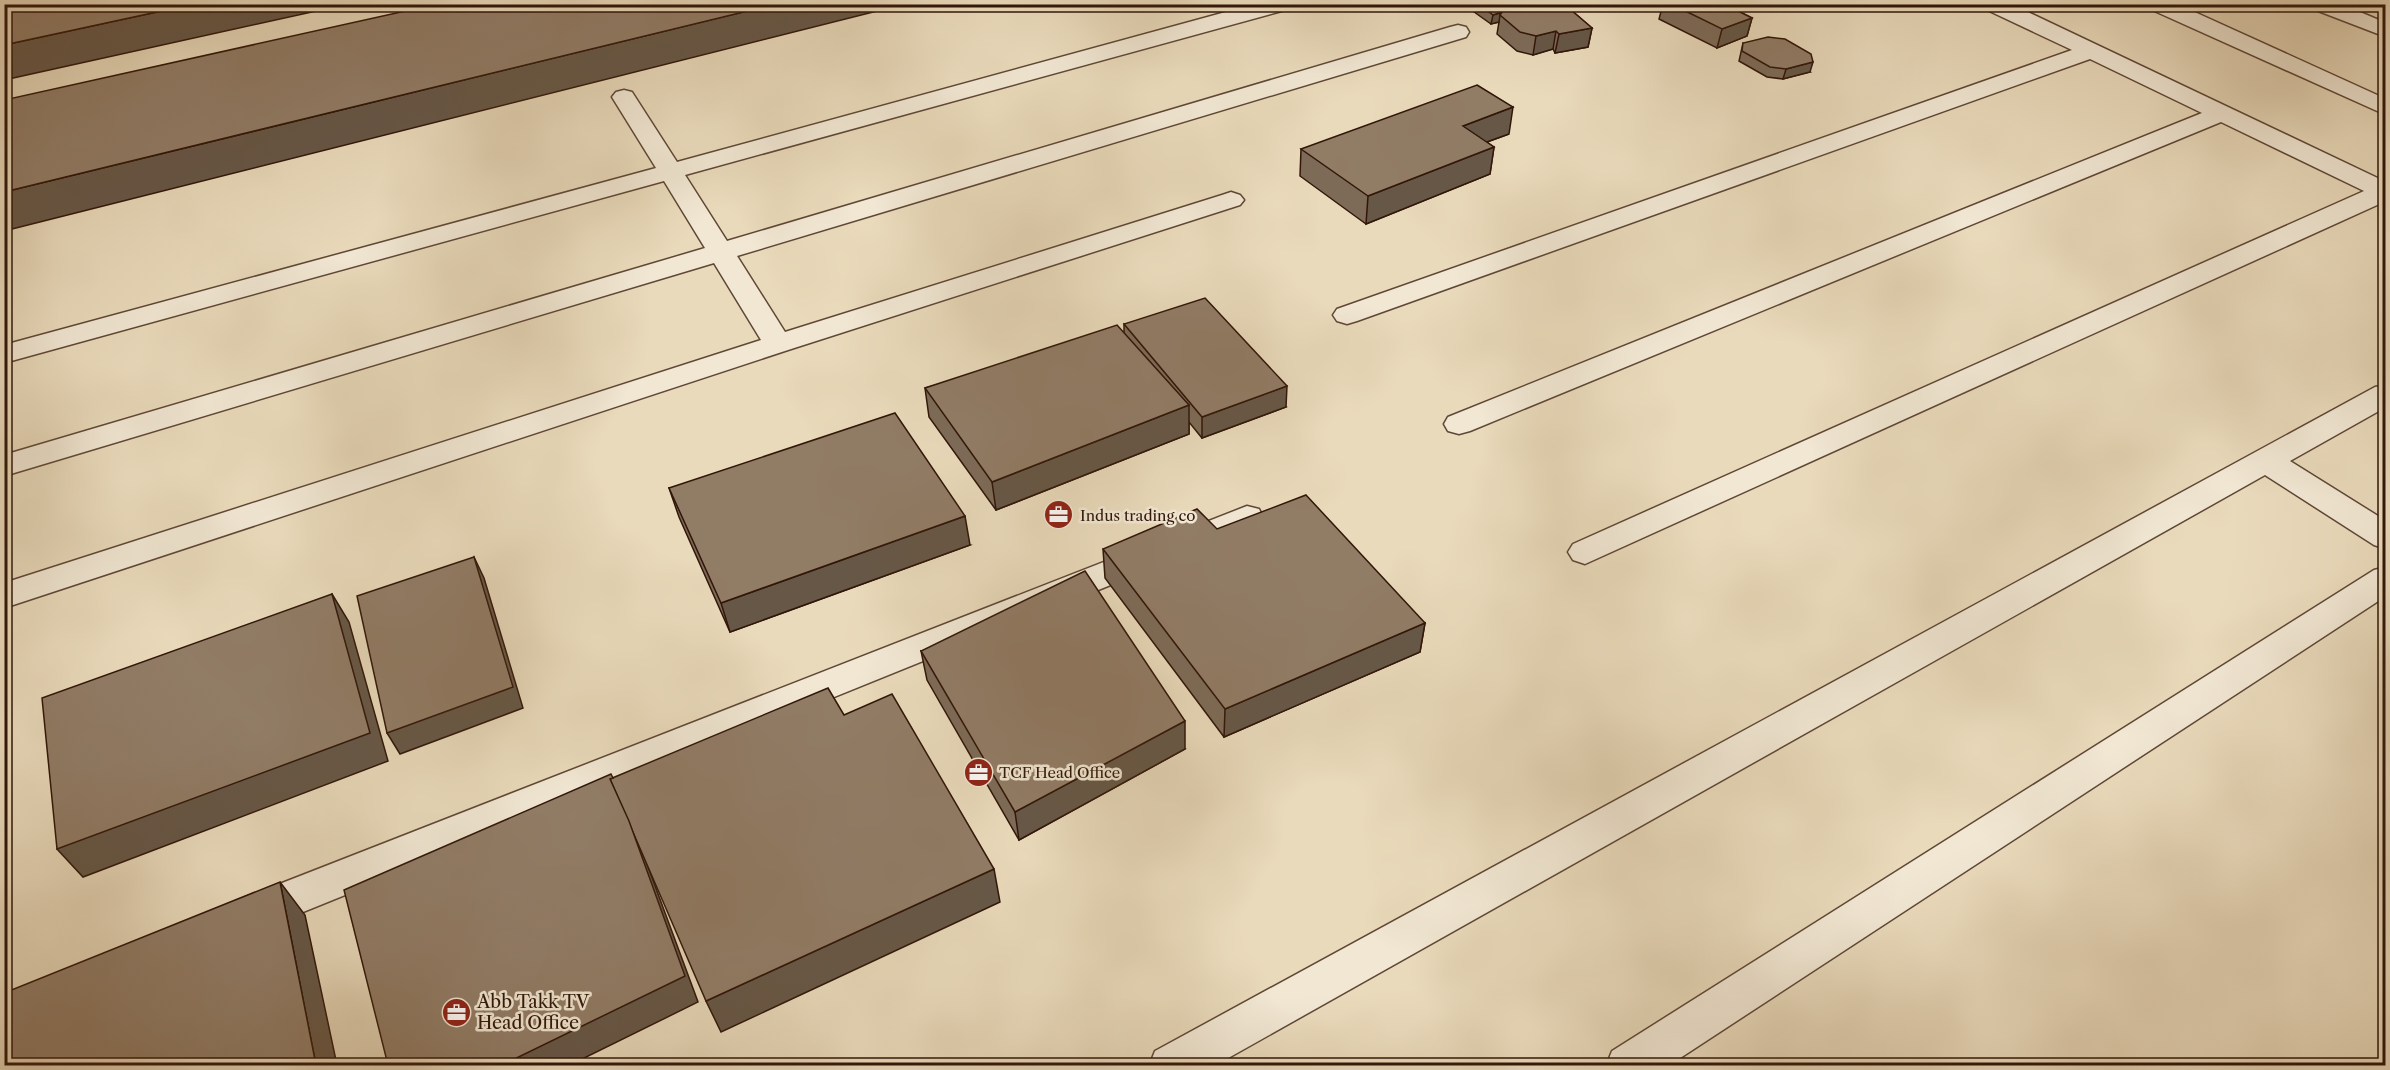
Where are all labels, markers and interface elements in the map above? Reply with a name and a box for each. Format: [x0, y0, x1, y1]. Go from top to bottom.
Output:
office icon: Indus trading co [1043, 499, 1075, 531]
place label: Indus trading co [1080, 506, 1195, 525]
office icon: TCF Head Office [962, 756, 994, 788]
place label: TCF Head Office [999, 763, 1120, 782]
place label: Abb Takk TV Head Office [476, 991, 590, 1034]
office icon: Abb Takk TV Head Office [440, 996, 472, 1028]

